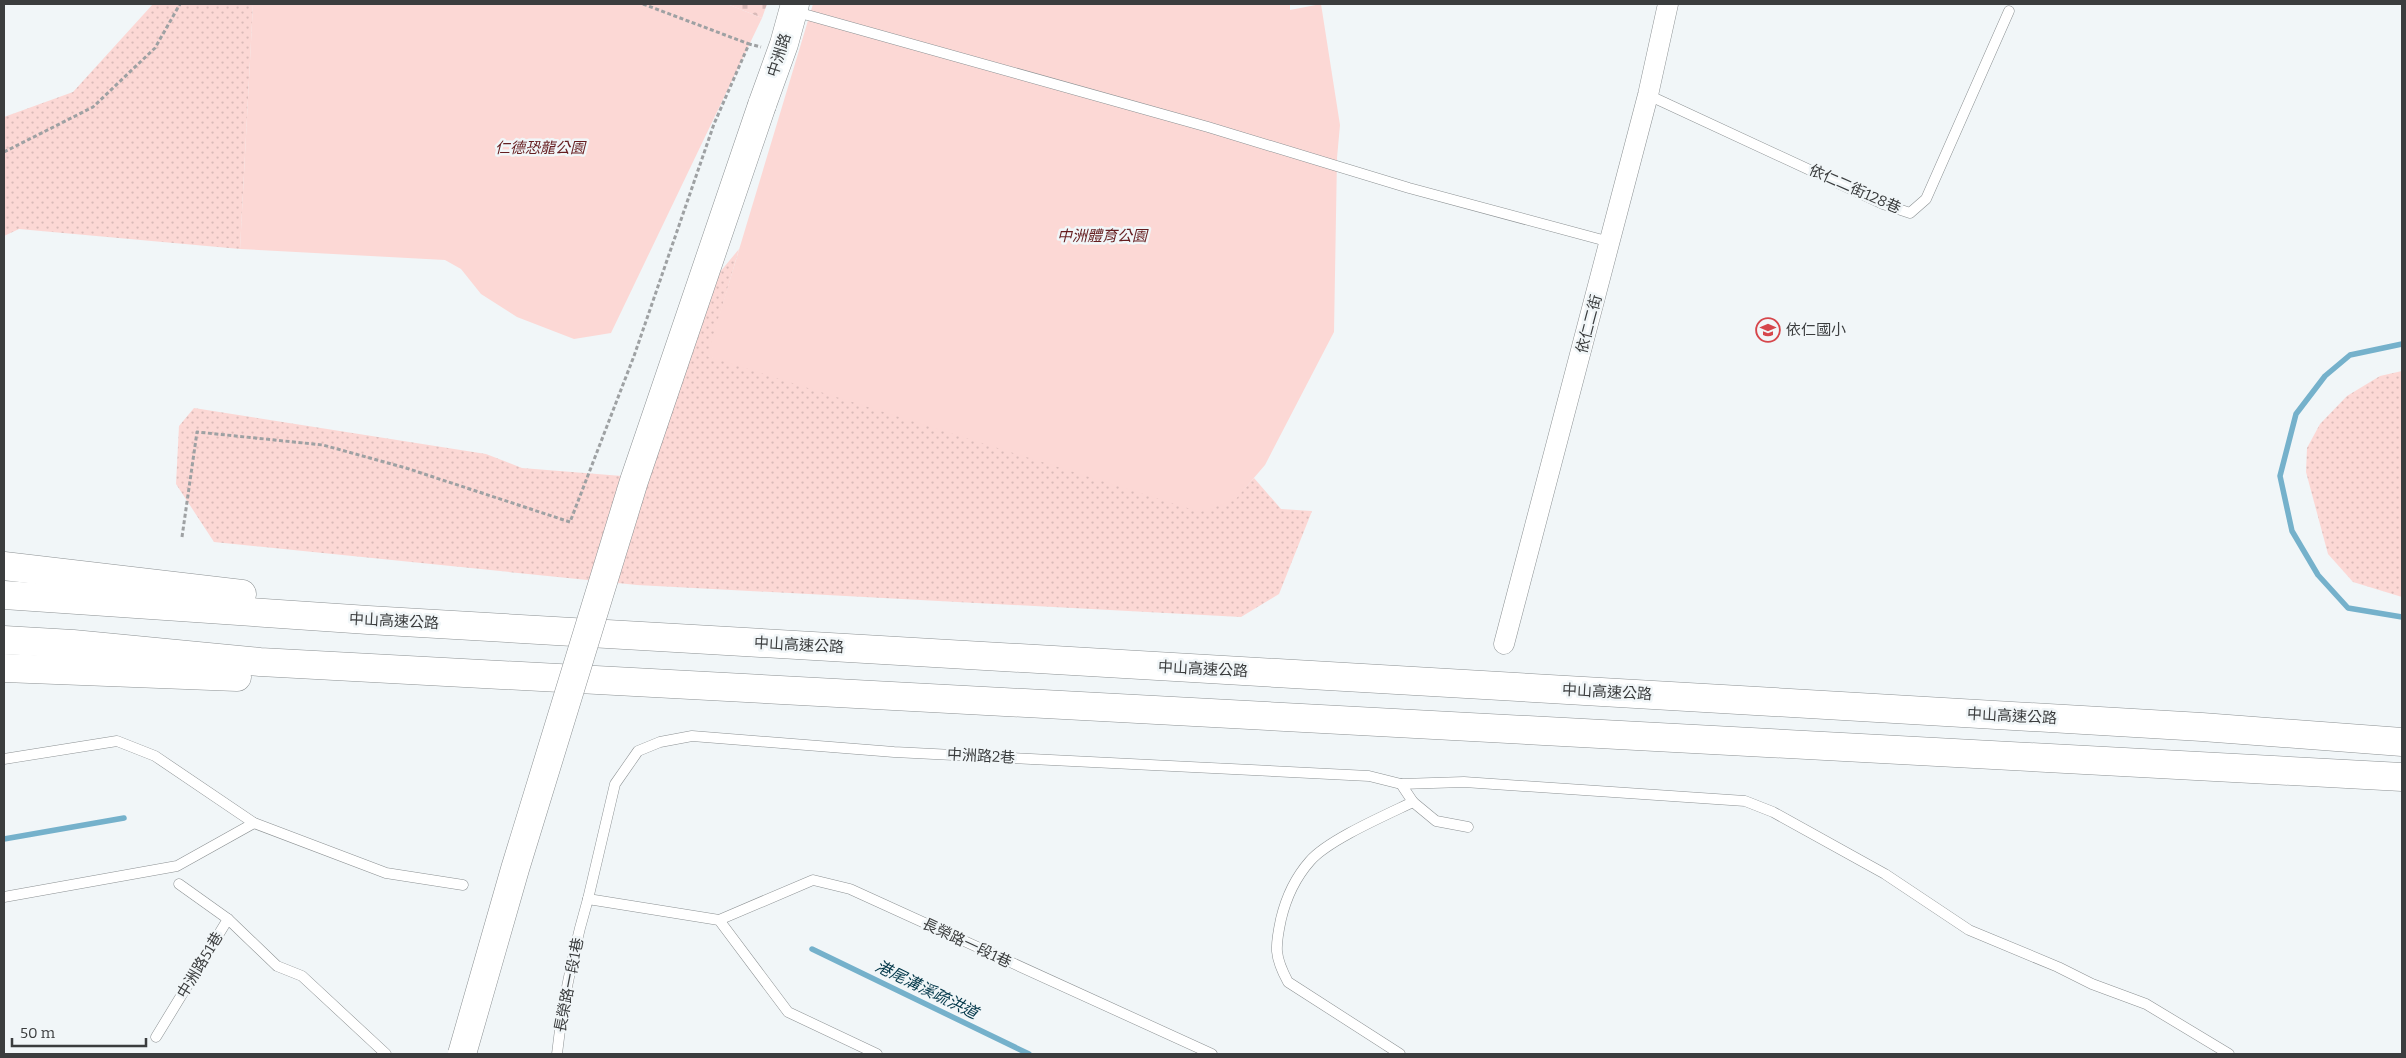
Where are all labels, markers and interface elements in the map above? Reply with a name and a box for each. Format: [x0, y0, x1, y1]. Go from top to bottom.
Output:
street label: 中洲路 [763, 31, 795, 79]
park label: 仁德恐龍公園 [495, 139, 587, 157]
street label: 依仁二街128巷 [1806, 161, 1904, 217]
park label: 中洲體育公園 [1057, 227, 1149, 245]
street label: 依仁二街 [1573, 293, 1605, 355]
school or university icon: 依仁國小 [1755, 317, 1781, 343]
place label: 依仁國小 [1786, 321, 1846, 339]
street label: 中山高速公路 [349, 610, 439, 632]
street label: 中山高速公路 [754, 634, 844, 656]
street label: 中山高速公路 [1158, 658, 1248, 680]
street label: 中山高速公路 [1562, 681, 1652, 703]
street label: 中山高速公路 [1967, 705, 2057, 727]
street label: 中洲路2巷 [946, 745, 1016, 767]
street label: 長榮路一段1巷 [920, 915, 1014, 971]
street label: 中洲路51巷 [173, 929, 227, 1001]
street label: 長榮路一段1巷 [551, 936, 587, 1034]
water label: 港尾溝溪疏洪道 [872, 956, 983, 1023]
scale bar [12, 1016, 146, 1048]
text: 50 m [20, 1024, 56, 1042]

